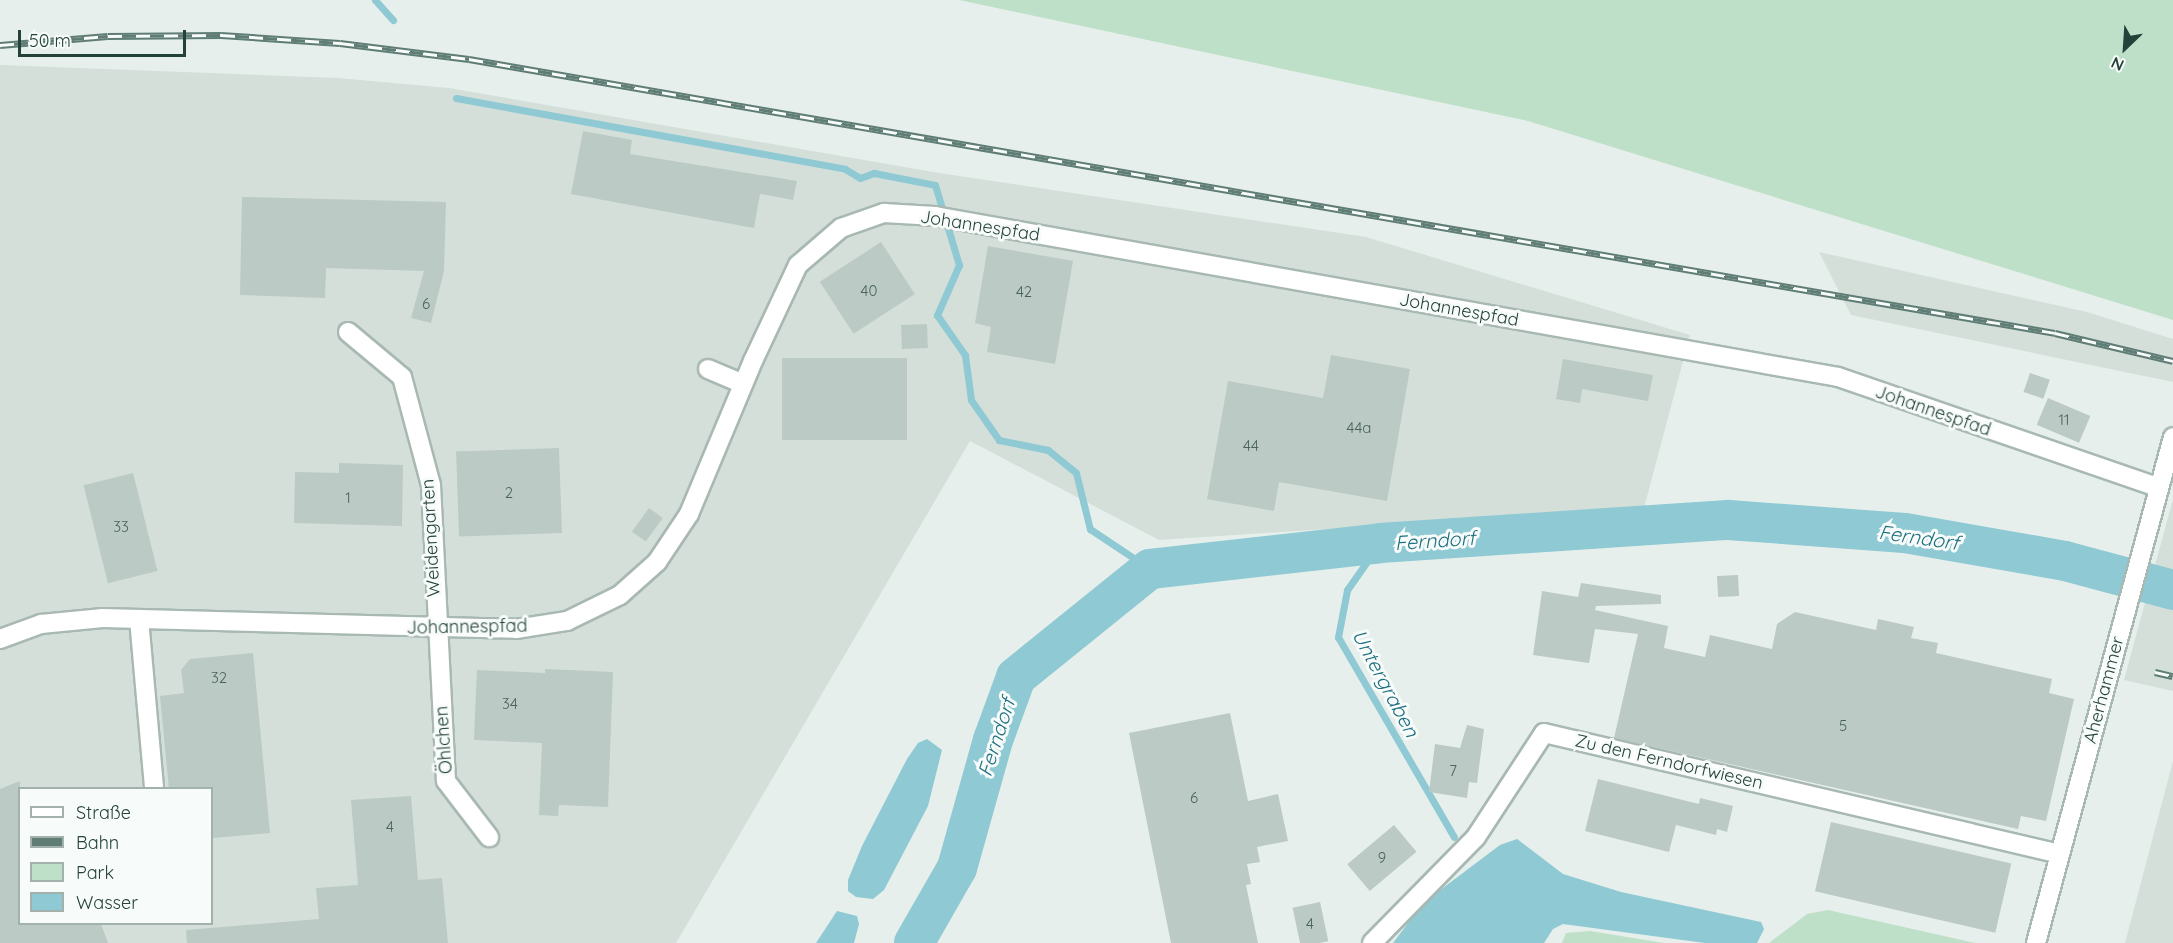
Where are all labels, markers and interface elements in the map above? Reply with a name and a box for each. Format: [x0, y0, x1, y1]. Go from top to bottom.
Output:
scale bar [21, 18, 189, 56]
north arrow [2095, 18, 2155, 78]
text: 50 m [29, 29, 71, 52]
text: N [2108, 53, 2127, 76]
street label: Johannespfad [919, 206, 1041, 246]
house number: 40 [861, 282, 877, 300]
house number: 42 [1016, 283, 1032, 301]
street label: Johannespfad [1398, 289, 1520, 331]
house number: 6 [422, 295, 430, 313]
street label: Johannespfad [1872, 381, 1994, 441]
house number: 11 [2058, 411, 2070, 429]
house number: 44a [1347, 419, 1371, 437]
house number: 44 [1243, 437, 1259, 455]
street label: Weidengarten [417, 478, 445, 598]
house number: 2 [505, 484, 513, 502]
house number: 1 [345, 489, 351, 507]
house number: 33 [113, 518, 129, 536]
water label: Ferndorf [1877, 520, 1961, 554]
water label: Ferndorf [1394, 525, 1476, 555]
street label: Johannespfad [406, 615, 528, 639]
water label: Untergraben [1348, 625, 1424, 741]
street label: Aherhammer [2079, 634, 2129, 746]
house number: 32 [211, 669, 227, 687]
house number: 34 [502, 695, 518, 713]
water label: Ferndorf [972, 695, 1020, 779]
street label: Öhlchen [431, 705, 457, 775]
house number: 5 [1839, 717, 1847, 735]
street label: Zu den Ferndorfwiesen [1573, 730, 1765, 794]
house number: 7 [1449, 762, 1457, 780]
legend [18, 787, 213, 925]
house number: 6 [1190, 789, 1198, 807]
text: Straße [76, 801, 131, 824]
house number: 4 [386, 818, 394, 836]
text: Bahn [76, 831, 119, 854]
house number: 9 [1378, 849, 1386, 867]
text: Park [76, 861, 114, 884]
text: Wasser [76, 891, 138, 914]
house number: 4 [1306, 915, 1314, 933]

